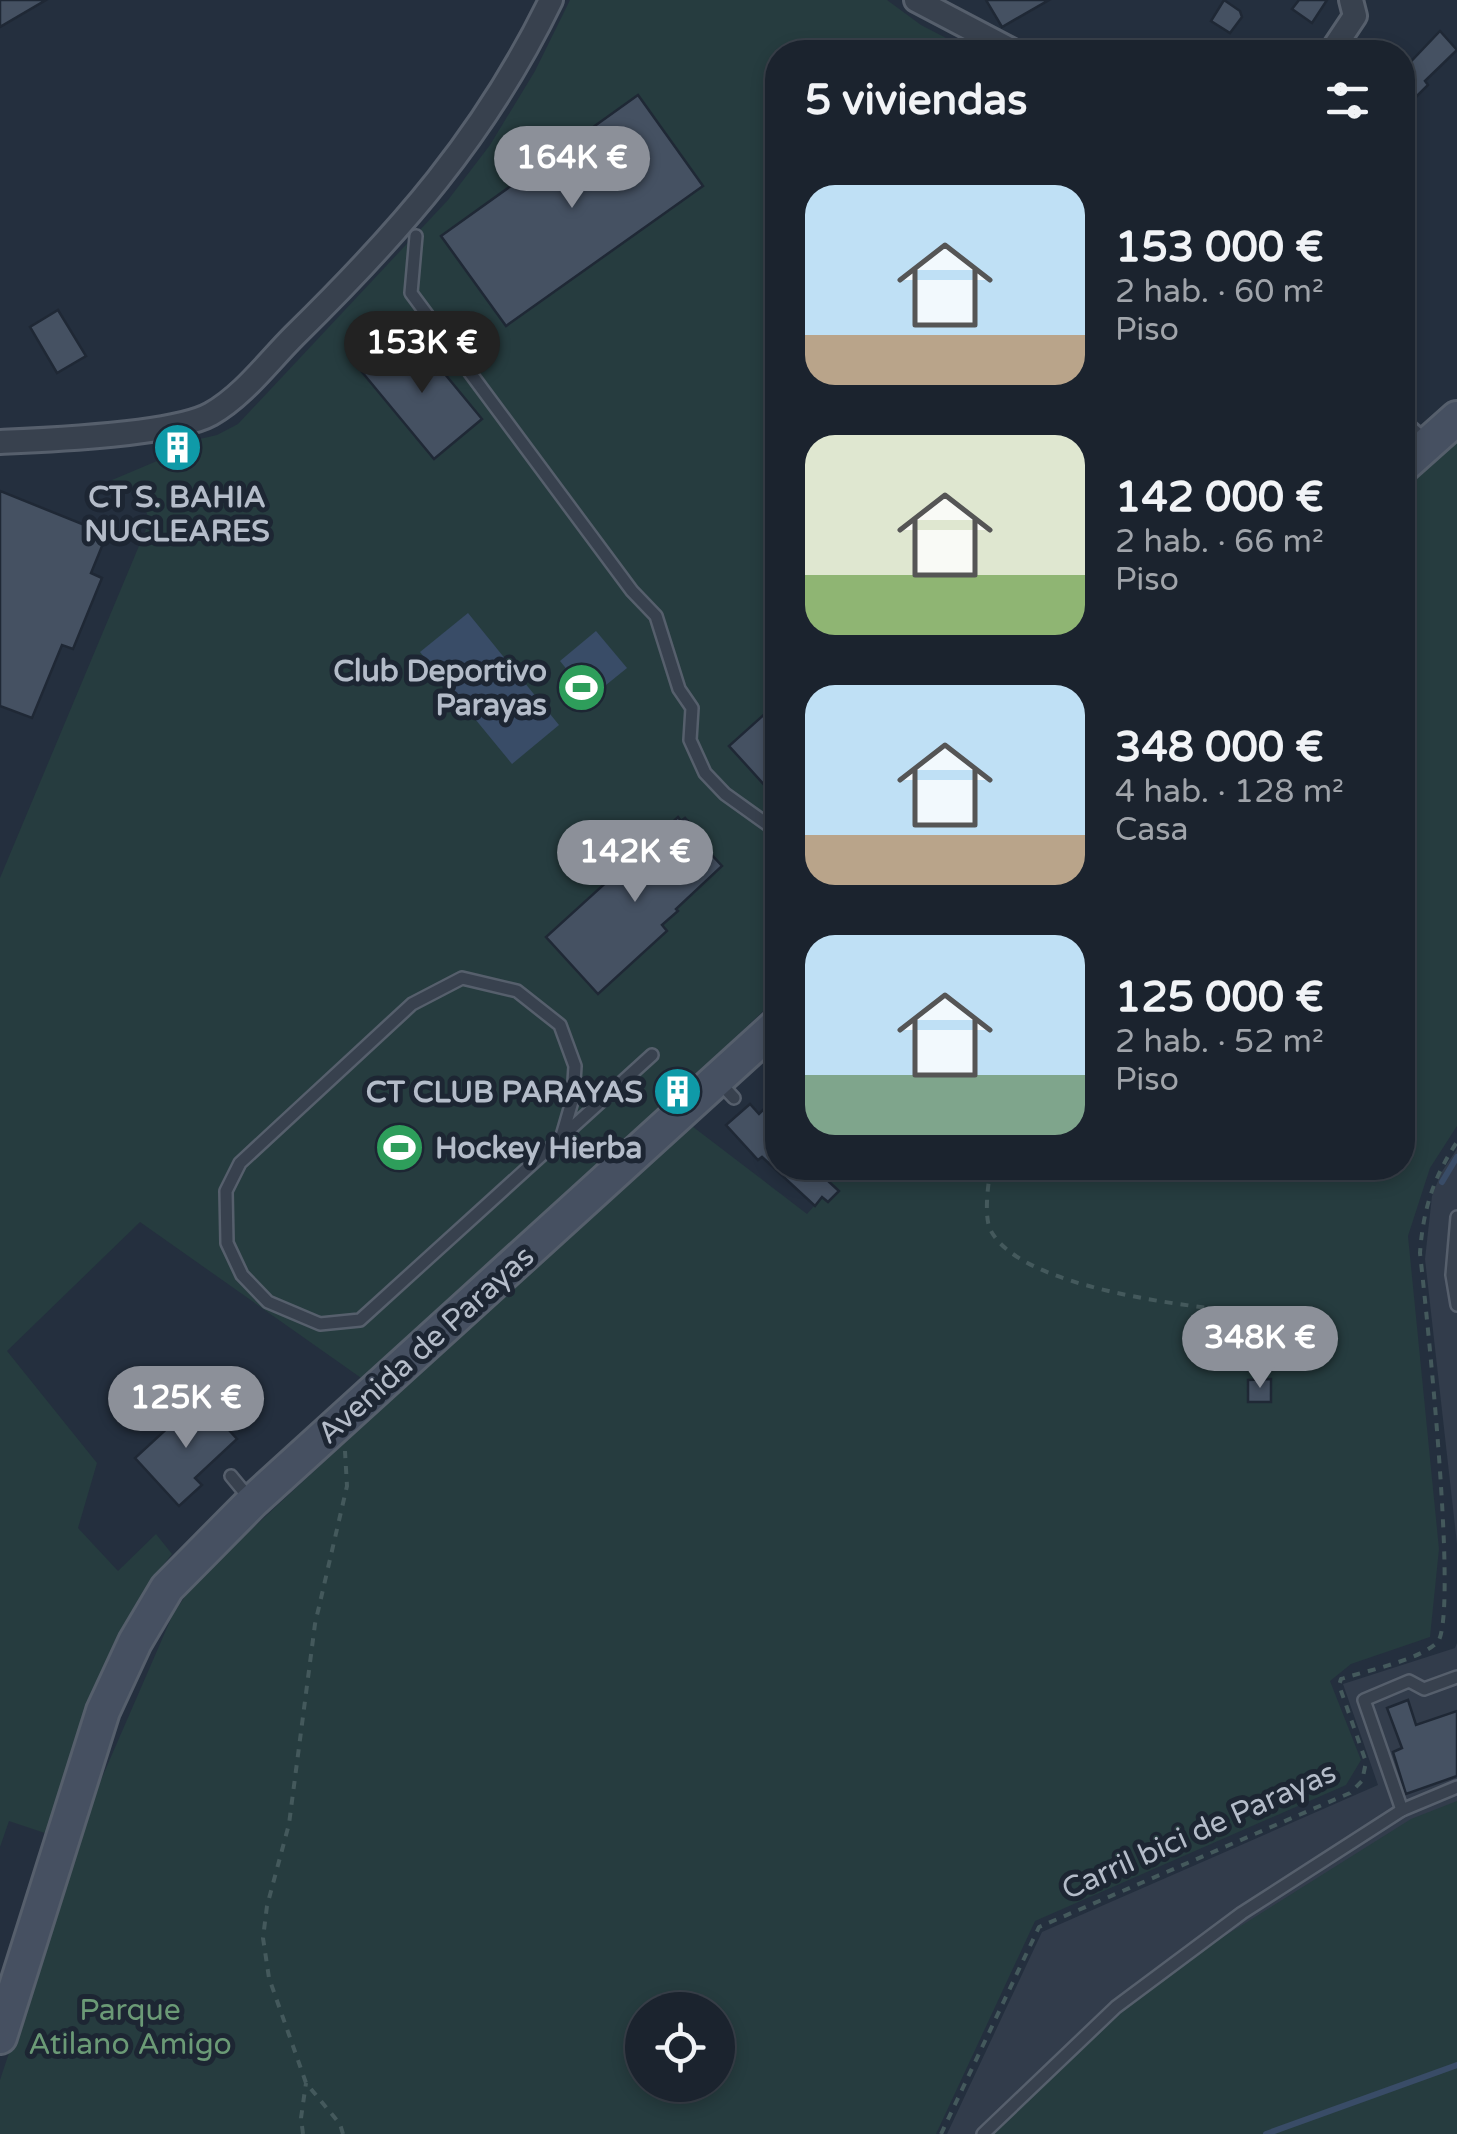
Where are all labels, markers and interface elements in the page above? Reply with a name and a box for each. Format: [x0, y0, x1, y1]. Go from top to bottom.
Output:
icon: filters [1320, 73, 1375, 128]
text: 5 viviendas [805, 75, 1027, 126]
pin: 164K € [491, 126, 653, 211]
text: 164K € [516, 139, 628, 177]
text: 153 000 € [1115, 222, 1324, 273]
icon: home [885, 225, 1005, 345]
text: 2 hab. · 60 m² [1115, 273, 1324, 311]
pin: 153K € [341, 311, 503, 396]
text: Piso [1115, 311, 1179, 349]
text: 153K € [366, 324, 478, 362]
building icon: CT S. BAHIA NUCLEARES [151, 422, 203, 474]
text: 142 000 € [1115, 472, 1324, 523]
icon: home [885, 475, 1005, 595]
place label: CT S. BAHIA NUCLEARES [84, 479, 270, 550]
text: 2 hab. · 66 m² [1115, 523, 1324, 561]
text: Piso [1115, 561, 1179, 599]
place label: Club Deportivo Parayas [333, 653, 547, 724]
sports icon: Club Deportivo Parayas [556, 662, 608, 714]
text: 348 000 € [1115, 722, 1324, 773]
icon: home [885, 725, 1005, 845]
text: 4 hab. · 128 m² [1115, 773, 1344, 811]
text: Casa [1115, 811, 1189, 849]
pin: 142K € [554, 820, 716, 905]
text: 142K € [579, 833, 691, 871]
text: 125 000 € [1115, 972, 1324, 1023]
icon: home [885, 975, 1005, 1095]
text: 2 hab. · 52 m² [1115, 1023, 1324, 1061]
text: Piso [1115, 1061, 1179, 1099]
building icon: CT CLUB PARAYAS [652, 1066, 704, 1118]
place label: CT CLUB PARAYAS [366, 1074, 643, 1111]
sports icon: Hockey Hierba [374, 1122, 426, 1174]
place label: Hockey Hierba [435, 1130, 642, 1167]
street label: Avenida de Parayas [310, 1238, 542, 1452]
pin: 348K € [1179, 1306, 1341, 1391]
text: 348K € [1204, 1319, 1316, 1357]
pin: 125K € [105, 1366, 267, 1451]
text: 125K € [130, 1379, 242, 1417]
street label: Carril bici de Parayas [1056, 1754, 1342, 1908]
park label: Parque Atilano Amigo [28, 1992, 232, 2063]
map controls [625, 1992, 735, 2102]
button: locate [625, 1992, 735, 2102]

